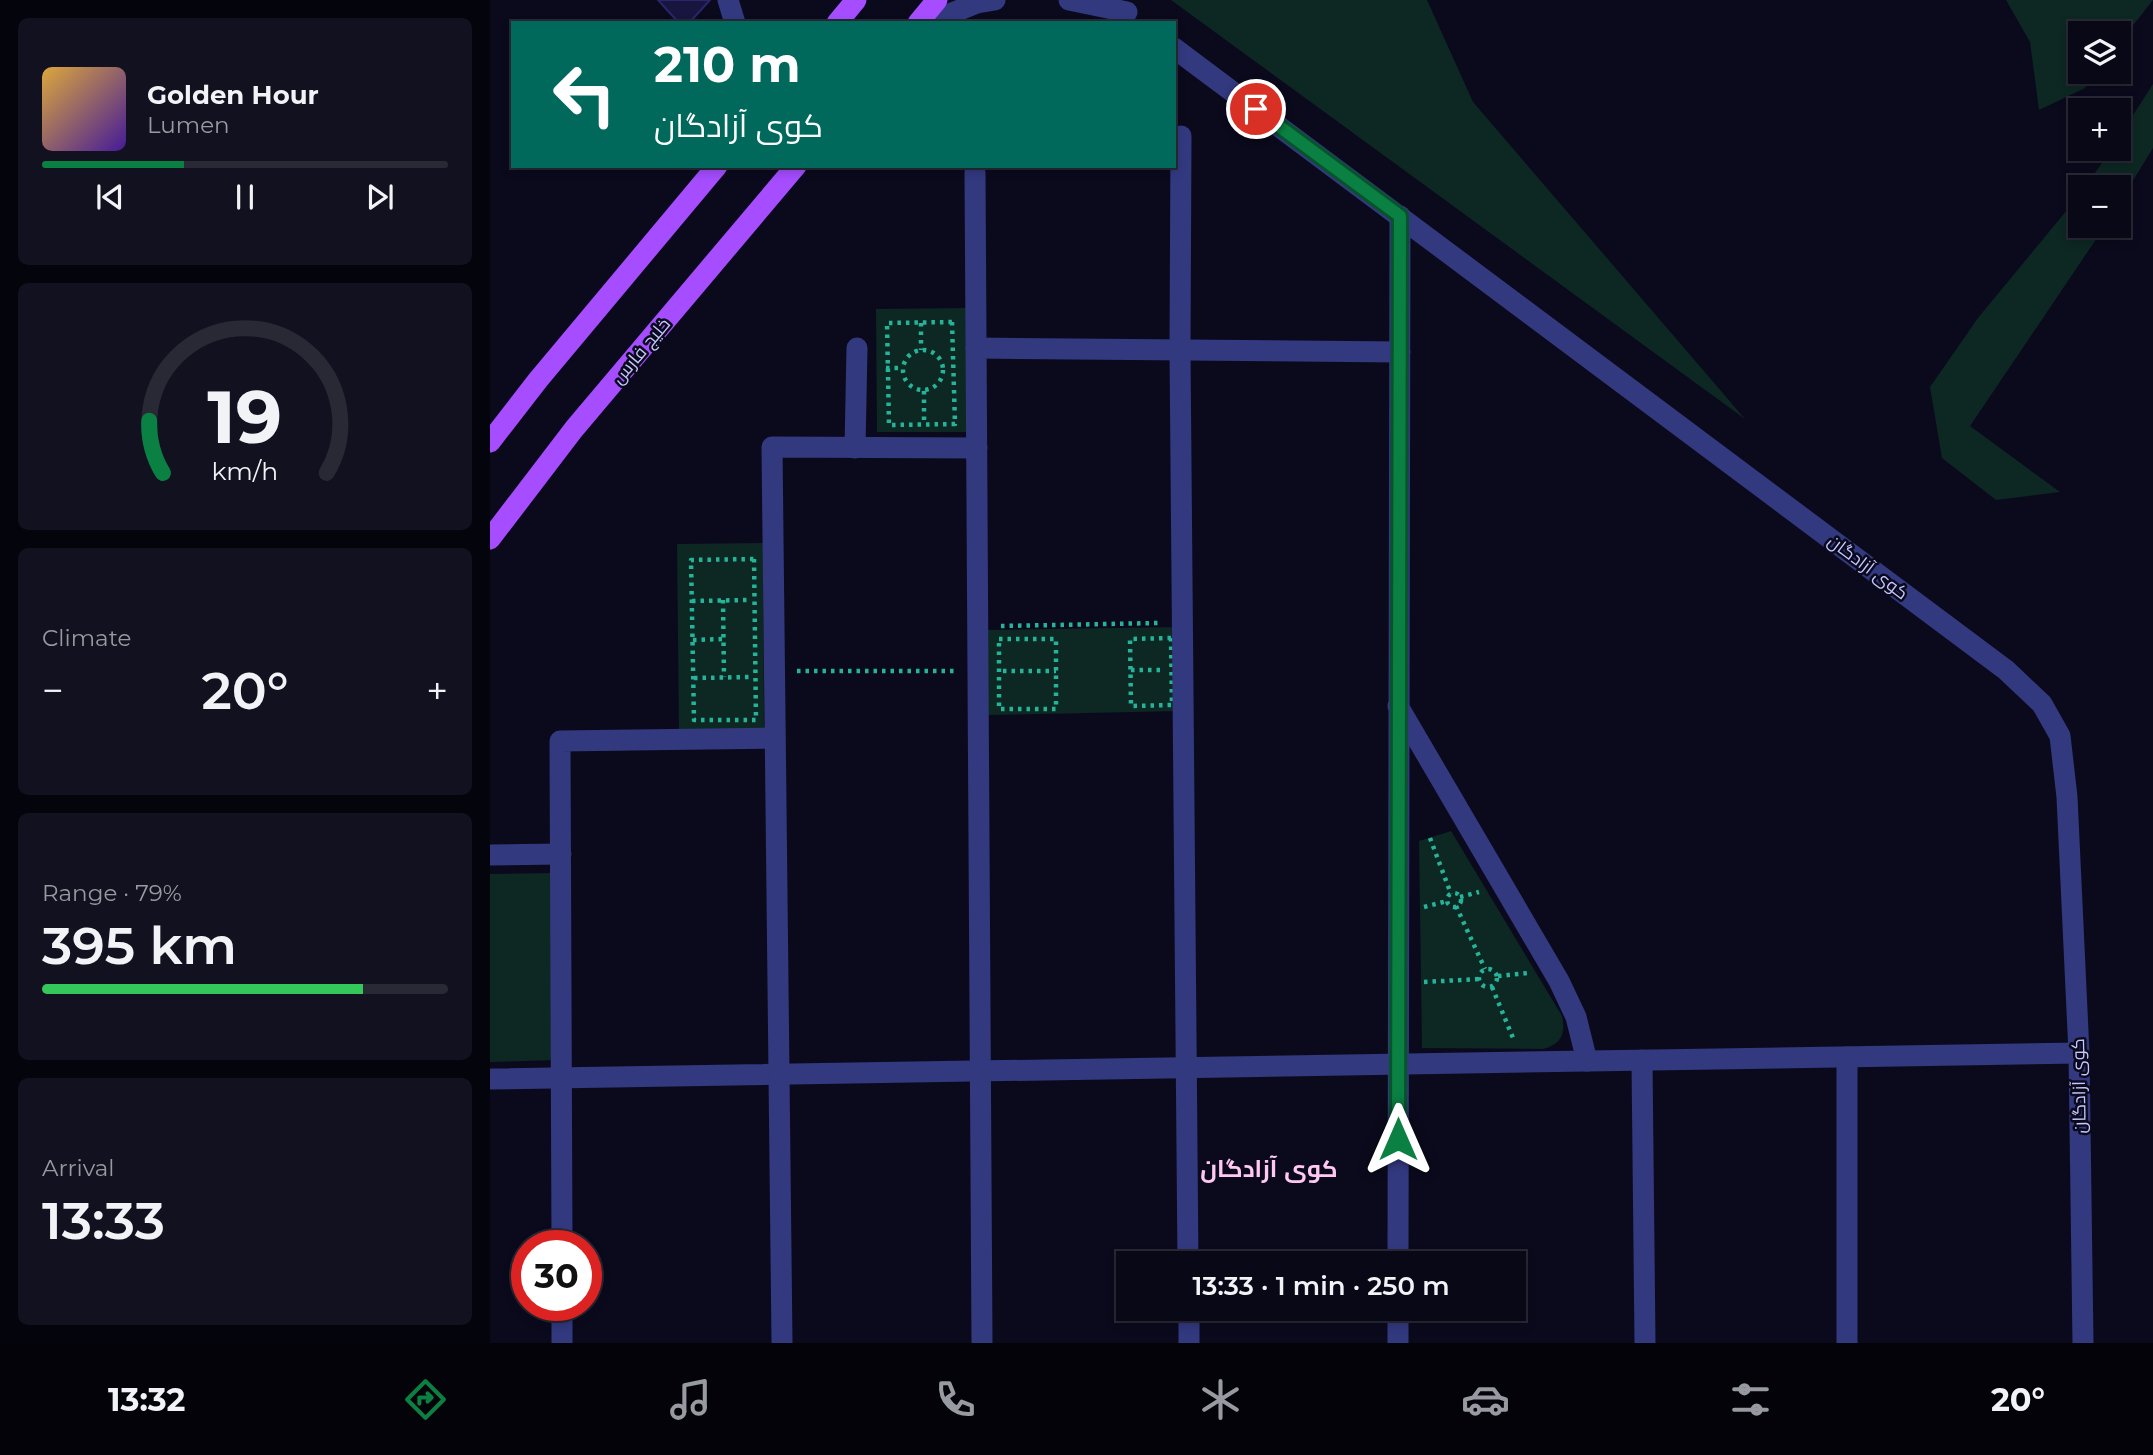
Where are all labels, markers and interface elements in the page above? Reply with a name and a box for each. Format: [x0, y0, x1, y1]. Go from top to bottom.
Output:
map controls [2068, 21, 2131, 238]
button: layers [2068, 21, 2131, 84]
text: 210 m [654, 35, 801, 94]
icon: left [539, 49, 630, 140]
text: Golden Hour [147, 79, 319, 111]
pin [1226, 79, 1286, 139]
icon: arrive [1237, 90, 1275, 128]
button: + [2068, 98, 2131, 161]
text: کوی آزادگان [654, 106, 823, 145]
text: Lumen [147, 111, 230, 139]
button: − [2068, 175, 2131, 238]
icon: previous [91, 178, 129, 216]
icon: pause [226, 178, 264, 216]
icon: next [361, 178, 399, 216]
street label: خلیج فارس [607, 313, 676, 389]
text: 19 [208, 373, 282, 461]
text: km/h [212, 455, 278, 485]
street label: کوی آزادگان [1823, 530, 1913, 604]
text: Climate [42, 624, 131, 652]
text: 20° [201, 659, 289, 722]
text: − [42, 667, 64, 714]
text: + [426, 667, 448, 714]
text: Range · 79% [42, 879, 182, 907]
text: 395 km [42, 914, 237, 977]
street label: کوی آزادگان [2067, 1038, 2091, 1134]
position arrow [1361, 1102, 1435, 1176]
text: Arrival [42, 1154, 115, 1182]
district label: کوی آزادگان [1200, 1154, 1338, 1183]
text: 13:33 [42, 1189, 165, 1252]
speed limit sign: 30 [511, 1230, 602, 1321]
text: 13:33 · 1 min · 250 m [1192, 1270, 1450, 1302]
icon: directions [401, 1375, 450, 1424]
icon: music [666, 1375, 715, 1424]
icon: phone [931, 1375, 980, 1424]
icon: climate [1196, 1375, 1245, 1424]
icon: car [1461, 1375, 1510, 1424]
icon: filters [1726, 1375, 1775, 1424]
text: 13:32 [108, 1380, 186, 1419]
text: 20° [1991, 1380, 2045, 1419]

